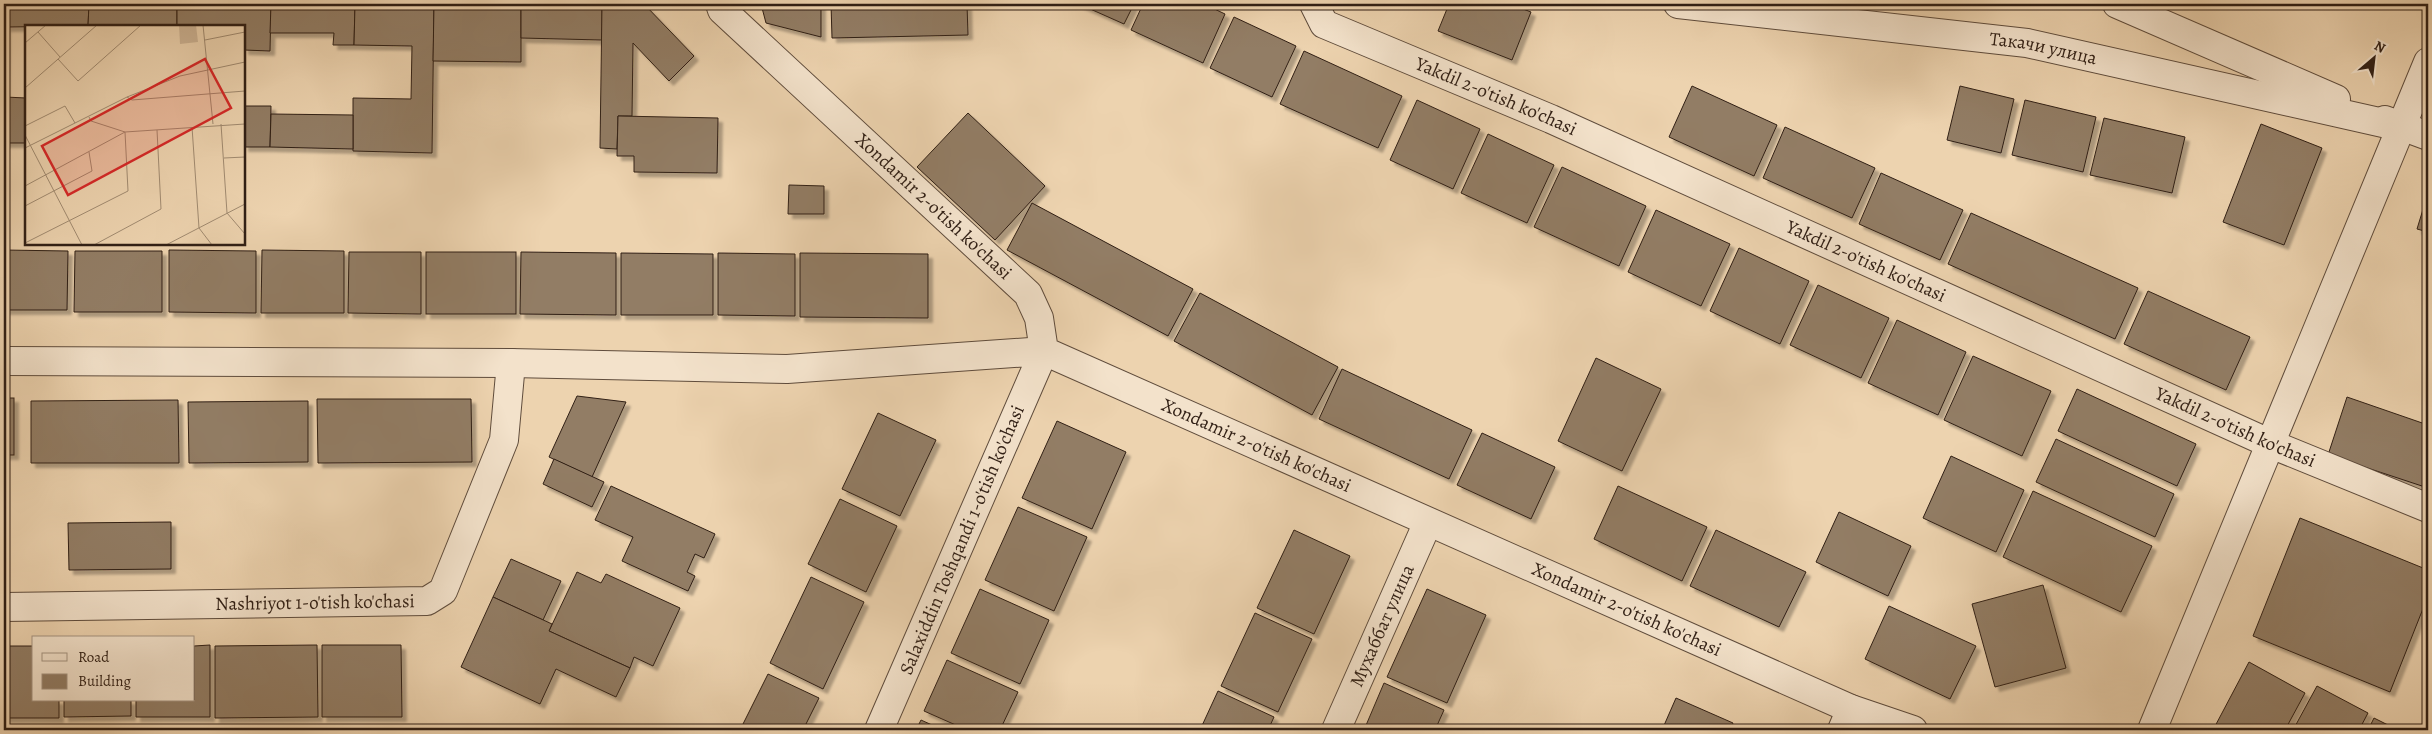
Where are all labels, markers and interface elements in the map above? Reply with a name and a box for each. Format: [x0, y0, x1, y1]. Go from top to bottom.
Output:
inset map [25, 25, 245, 245]
street label: Такачи улица [1988, 26, 2100, 71]
north arrow [2350, 32, 2400, 82]
text: N [2371, 36, 2389, 58]
street label: Yakdil 2-o'tish ko'chasi [1410, 50, 1581, 142]
street label: Xondamir 2-o'tish ko'chasi [850, 127, 1018, 286]
street label: Yakdil 2-o'tish ko'chasi [1781, 213, 1950, 309]
street label: Yakdil 2-o'tish ko'chasi [2150, 380, 2320, 474]
street label: Xondamir 2-o'tish ko'chasi [1157, 392, 1355, 499]
street label: Salaxiddin Toshqandi 1-o'tish ko'chasi [893, 401, 1031, 679]
street label: Xondamir 2-o'tish ko'chasi [1528, 556, 1726, 663]
street label: Мухаббат улица [1344, 560, 1421, 691]
street label: Nashriyot 1-o'tish ko'chasi [215, 588, 415, 617]
legend [32, 636, 195, 702]
text: Road [78, 647, 110, 667]
text: Building [78, 671, 131, 691]

